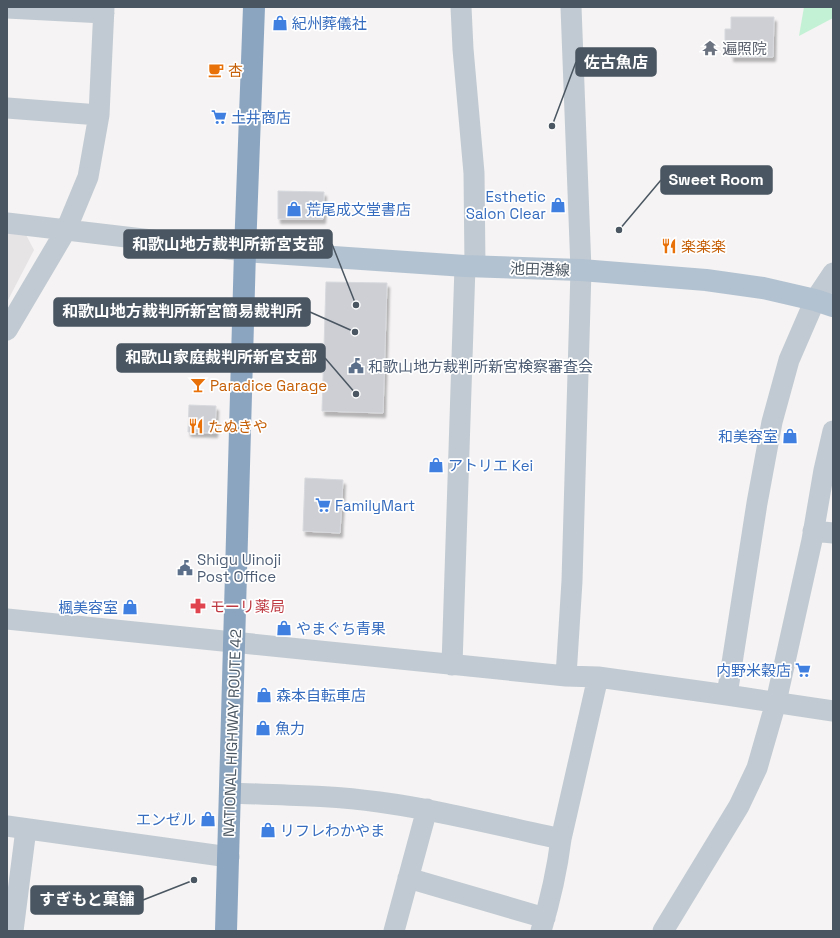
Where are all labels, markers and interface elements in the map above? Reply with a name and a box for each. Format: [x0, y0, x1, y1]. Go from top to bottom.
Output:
shop icon: 紀州葬儀社 [271, 14, 289, 32]
place label: 紀州葬儀社 [292, 14, 367, 33]
temple icon: 遍照院 [701, 39, 719, 57]
place label: 遍照院 [722, 39, 767, 58]
callout: 佐古魚店 [576, 48, 656, 76]
text: 佐古魚店 [583, 52, 648, 73]
cafe icon: 杏 [207, 61, 225, 79]
place label: 杏 [228, 61, 243, 80]
supermarket icon: 土井商店 [210, 108, 228, 126]
place label: 土井商店 [231, 108, 291, 127]
callout: Sweet Room [661, 166, 772, 194]
text: Sweet Room [668, 169, 764, 190]
place label: Esthetic Salon Clear [466, 187, 546, 223]
shop icon: Esthetic Salon Clear [549, 196, 567, 214]
shop icon: 荒尾成文堂書店 [285, 200, 303, 218]
place label: 荒尾成文堂書店 [306, 200, 411, 219]
callout: 和歌山地方裁判所新宮支部 [124, 230, 332, 258]
text: 和歌山地方裁判所新宮支部 [132, 234, 324, 255]
restaurant icon: 楽楽楽 [660, 237, 678, 255]
place label: 楽楽楽 [681, 237, 726, 256]
street label: 池田港線 [510, 258, 570, 280]
callout: 和歌山地方裁判所新宮簡易裁判所 [54, 298, 310, 326]
text: 和歌山地方裁判所新宮簡易裁判所 [62, 301, 302, 322]
callout: 和歌山家庭裁判所新宮支部 [117, 344, 325, 372]
text: 和歌山家庭裁判所新宮支部 [125, 347, 317, 368]
public building icon: 和歌山地方裁判所新宮検察審査会 [347, 357, 365, 375]
place label: 和歌山地方裁判所新宮検察審査会 [368, 357, 593, 376]
bar icon: Paradice Garage [189, 376, 207, 394]
place label: Paradice Garage [210, 376, 327, 395]
restaurant icon: たぬきや [187, 417, 205, 435]
place label: たぬきや [208, 417, 268, 436]
place label: 和美容室 [718, 427, 778, 446]
shop icon: 和美容室 [781, 427, 799, 445]
shop icon: アトリエ Kei [427, 456, 445, 474]
place label: アトリエ Kei [448, 456, 533, 475]
supermarket icon: FamilyMart [314, 496, 332, 514]
place label: FamilyMart [335, 496, 415, 515]
place label: Shigu Uinoji Post Office [197, 550, 281, 586]
public building icon: Shigu Uinoji Post Office [176, 559, 194, 577]
pharmacy icon: モーリ薬局 [189, 597, 207, 615]
place label: モーリ薬局 [210, 597, 285, 616]
place label: 楓美容室 [58, 598, 118, 617]
shop icon: 楓美容室 [121, 598, 139, 616]
shop icon: やまぐち青果 [275, 619, 293, 637]
place label: やまぐち青果 [296, 619, 386, 638]
street label: NATIONAL HIGHWAY ROUTE 42 [219, 629, 245, 837]
place label: 内野米穀店 [716, 661, 791, 680]
supermarket icon: 内野米穀店 [794, 661, 812, 679]
shop icon: 森本自転車店 [255, 686, 273, 704]
place label: 森本自転車店 [276, 686, 366, 705]
shop icon: 魚力 [254, 719, 272, 737]
place label: 魚力 [275, 719, 305, 738]
place label: エンゼル [136, 810, 196, 829]
shop icon: エンゼル [199, 810, 217, 828]
shop icon: リフレわかやま [259, 821, 277, 839]
place label: リフレわかやま [280, 821, 385, 840]
callout: すぎもと菓舗 [31, 886, 143, 914]
text: すぎもと菓舗 [39, 889, 135, 910]

